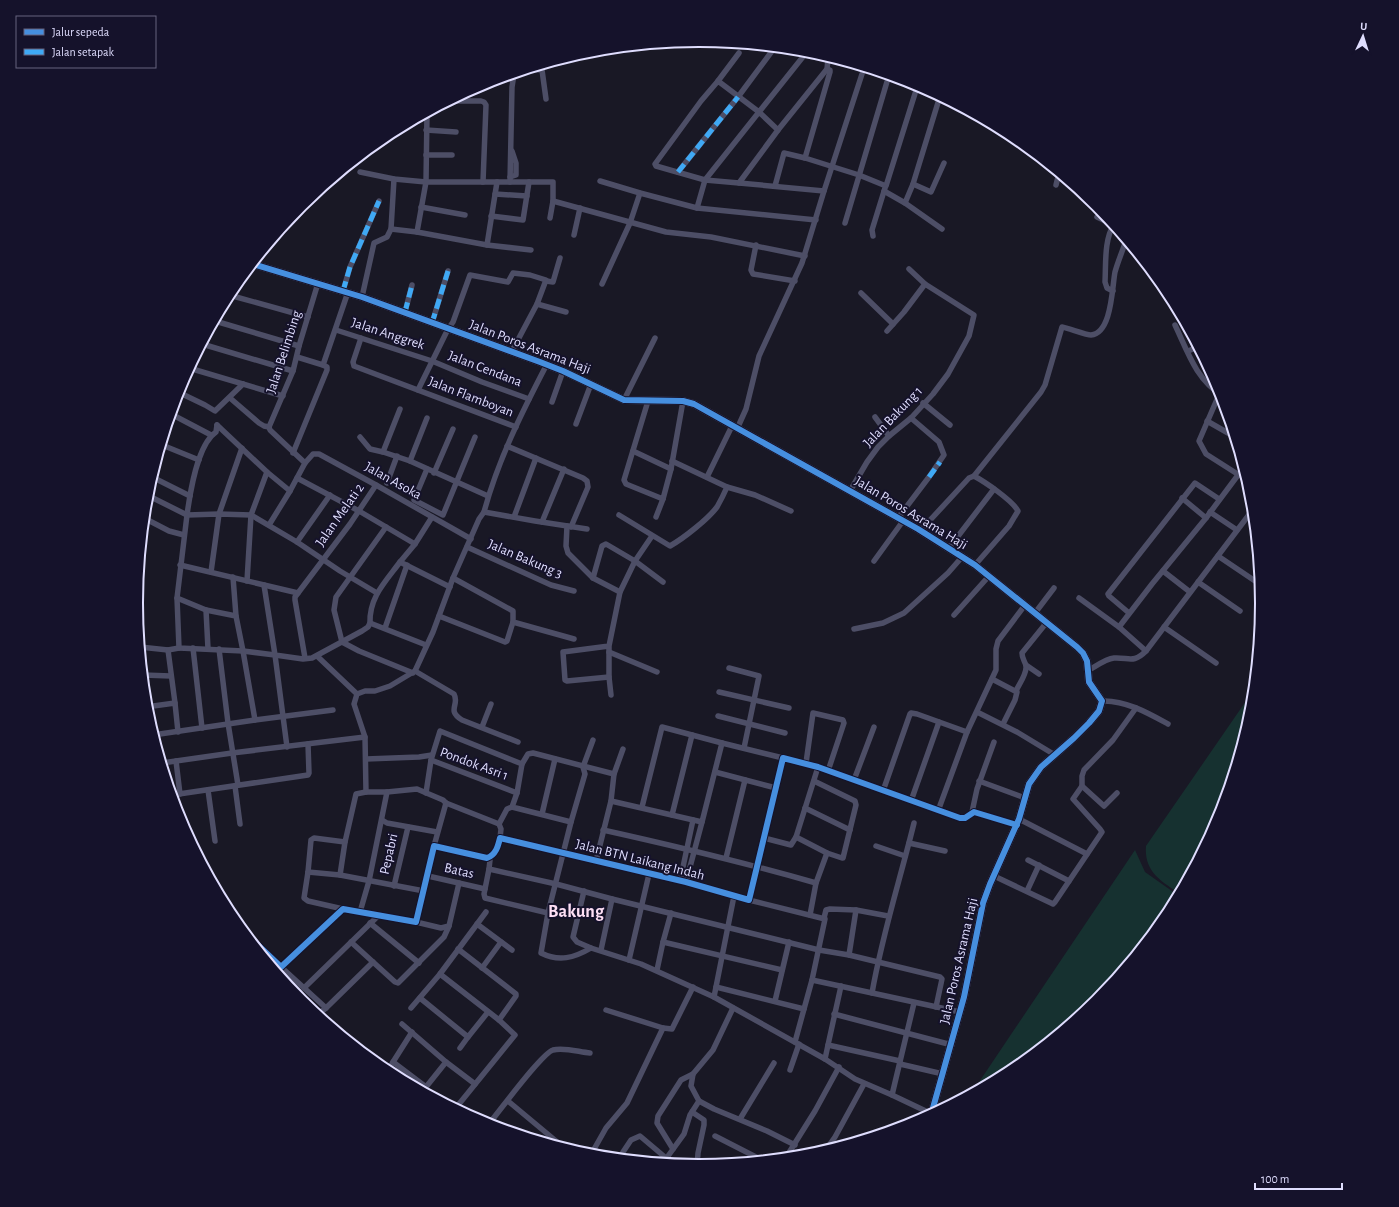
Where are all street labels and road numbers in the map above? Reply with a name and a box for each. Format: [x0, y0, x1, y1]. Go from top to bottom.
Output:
street label: Jalan Belimbing [264, 309, 304, 395]
street label: Jalan Anggrek [350, 316, 427, 353]
street label: Jalan Poros Asrama Haji [467, 317, 593, 377]
street label: Jalan Cendana [446, 349, 524, 390]
street label: Jalan Flamboyan [426, 374, 516, 420]
street label: Jalan Bakung 1 [861, 384, 925, 450]
street label: Jalan Asoka [362, 460, 424, 503]
street label: Jalan Poros Asrama Haji [852, 474, 970, 552]
street label: Jalan Melati 2 [313, 481, 367, 549]
street label: Jalan Bakung 3 [486, 537, 564, 581]
street label: Pondok Asri 1 [438, 745, 510, 783]
street label: Pepabri [377, 832, 401, 876]
street label: Jalan BTN Laikang Indah [574, 837, 706, 883]
street label: Batas [443, 861, 475, 881]
street label: Jalan Poros Asrama Haji [938, 897, 980, 1025]

